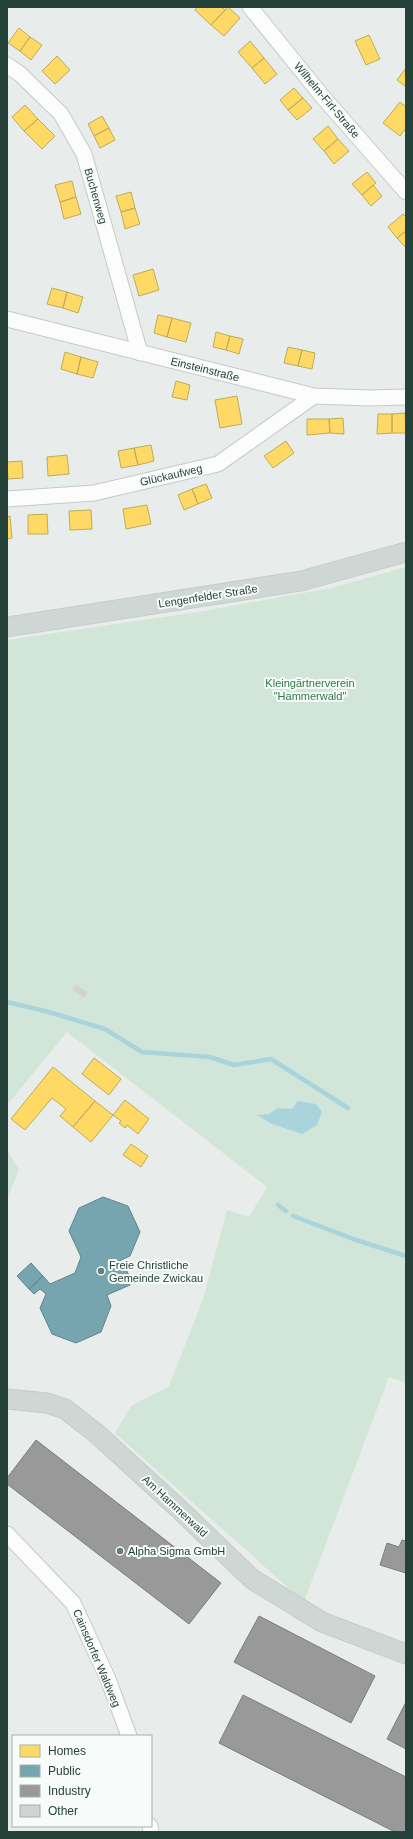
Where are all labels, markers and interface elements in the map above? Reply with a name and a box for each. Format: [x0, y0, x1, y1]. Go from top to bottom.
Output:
street label: Wilhelm-Firl-Straße [292, 60, 362, 140]
street label: Buchenweg [82, 167, 110, 225]
street label: Einsteinstraße [169, 355, 241, 383]
street label: Glückaufweg [139, 462, 203, 488]
street label: Lengenfelder Straße [158, 582, 258, 610]
park label: Kleingärtnerverein "Hammerwald" [265, 677, 355, 702]
place label: Freie Christliche Gemeinde Zwickau [109, 1259, 203, 1284]
marker: Freie Christliche Gemeinde Zwickau [96, 1266, 106, 1276]
street label: Am Hammerwald [140, 1473, 210, 1539]
place label: Alpha Sigma GmbH [128, 1545, 225, 1557]
marker: Alpha Sigma GmbH [115, 1546, 125, 1556]
street label: Cainsdorfer Waldweg [71, 1607, 123, 1709]
legend [12, 1735, 152, 1827]
text: Homes [48, 1744, 86, 1758]
text: Public [48, 1764, 81, 1778]
text: Industry [48, 1784, 91, 1798]
text: Other [48, 1804, 78, 1818]

